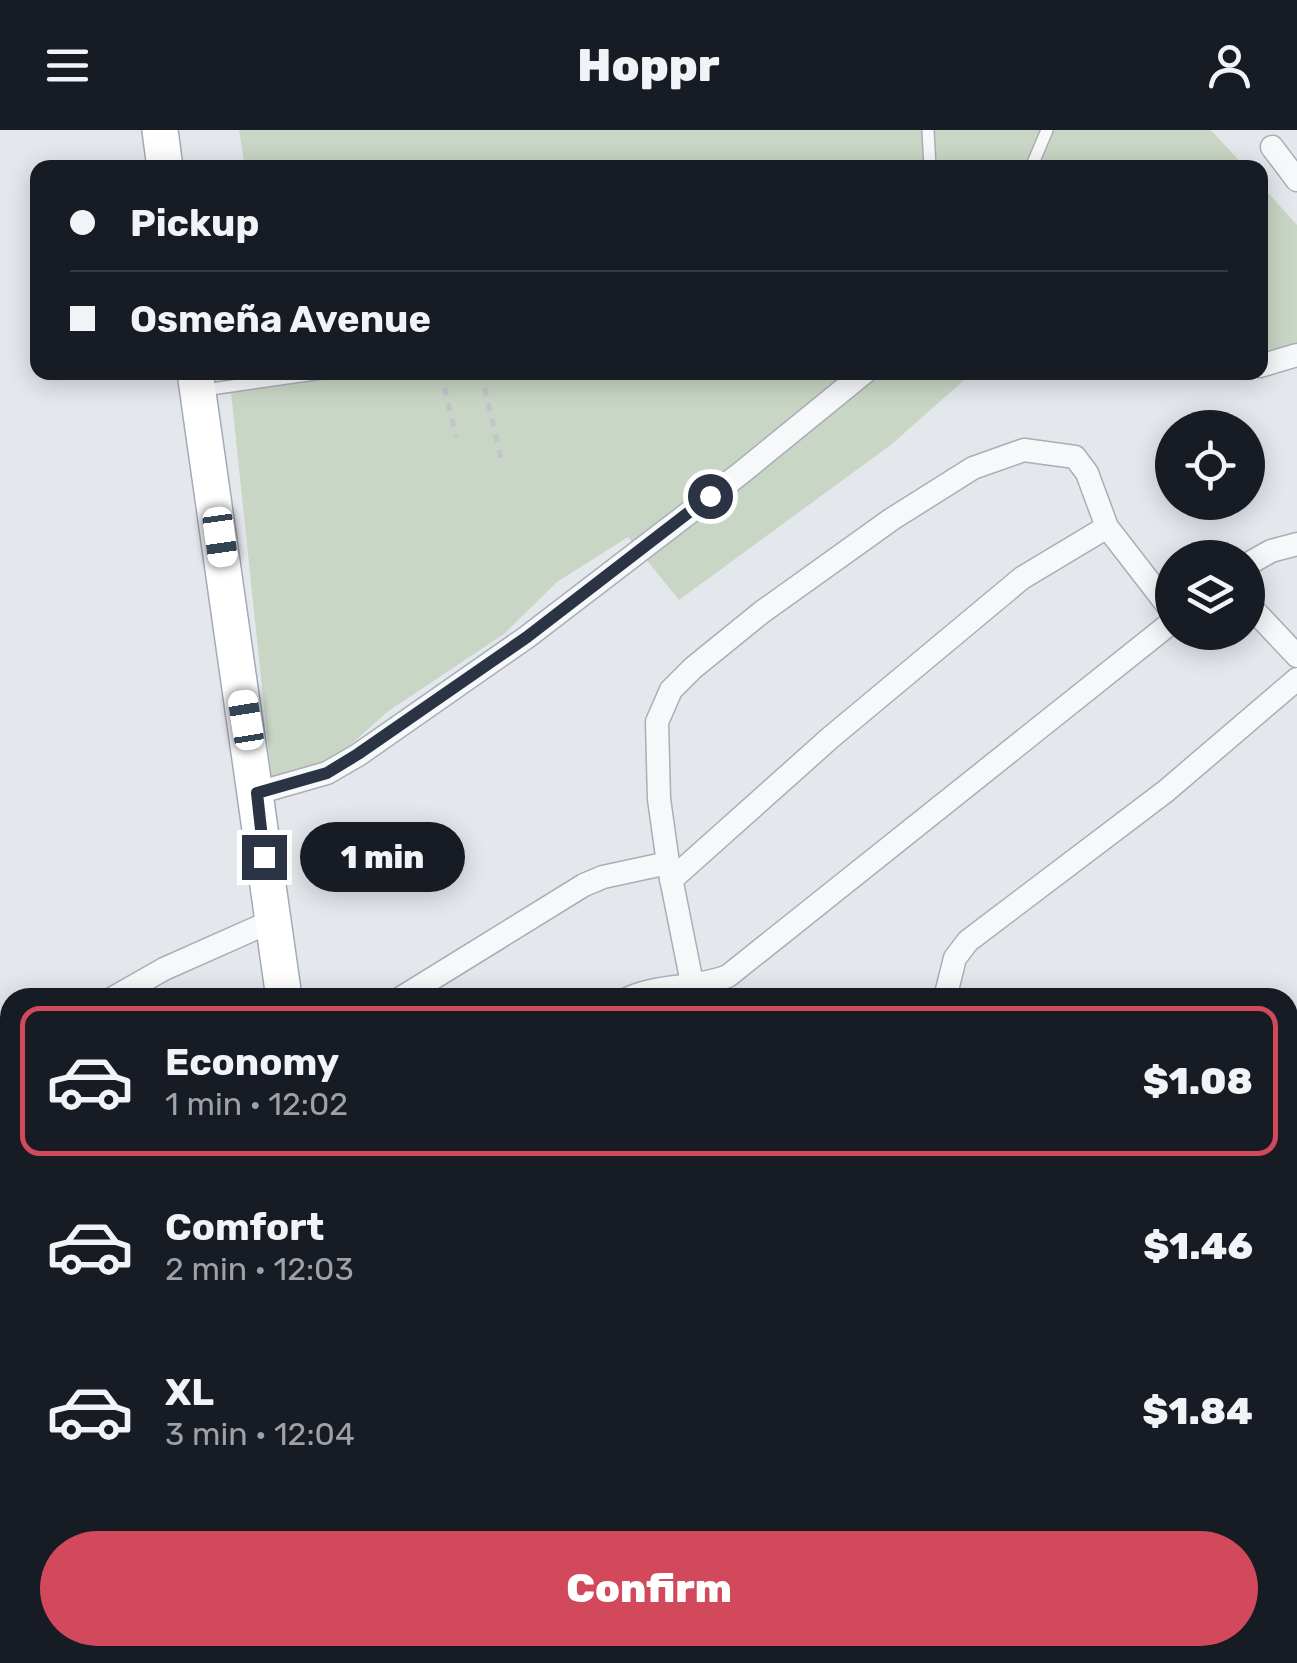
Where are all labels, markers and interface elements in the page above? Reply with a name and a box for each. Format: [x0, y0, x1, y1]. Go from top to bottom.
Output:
icon: menu [40, 38, 95, 93]
icon: person [1202, 38, 1257, 93]
text: Hoppr [577, 39, 720, 92]
text: Pickup [130, 200, 259, 246]
text: Osmeña Avenue [130, 296, 431, 342]
map controls [1155, 410, 1265, 650]
button: locate [1155, 410, 1265, 520]
route start [688, 474, 733, 519]
car [201, 505, 239, 569]
button: layers [1155, 540, 1265, 650]
car [226, 688, 266, 752]
callout: 1 min [299, 822, 464, 892]
route end [242, 835, 287, 880]
text: 1 min [341, 838, 424, 876]
icon: car [45, 1036, 135, 1126]
text: Economy [165, 1039, 339, 1085]
text: $1.08 [1143, 1058, 1253, 1104]
text: 1 min · 12:02 [165, 1085, 348, 1123]
icon: car [45, 1201, 135, 1291]
text: Comfort [165, 1204, 324, 1250]
text: $1.46 [1143, 1223, 1253, 1269]
text: 2 min · 12:03 [165, 1250, 354, 1288]
icon: car [45, 1366, 135, 1456]
text: XL [165, 1369, 214, 1415]
text: $1.84 [1142, 1388, 1253, 1434]
text: 3 min · 12:04 [165, 1415, 355, 1453]
button: Confirm [40, 1531, 1258, 1646]

